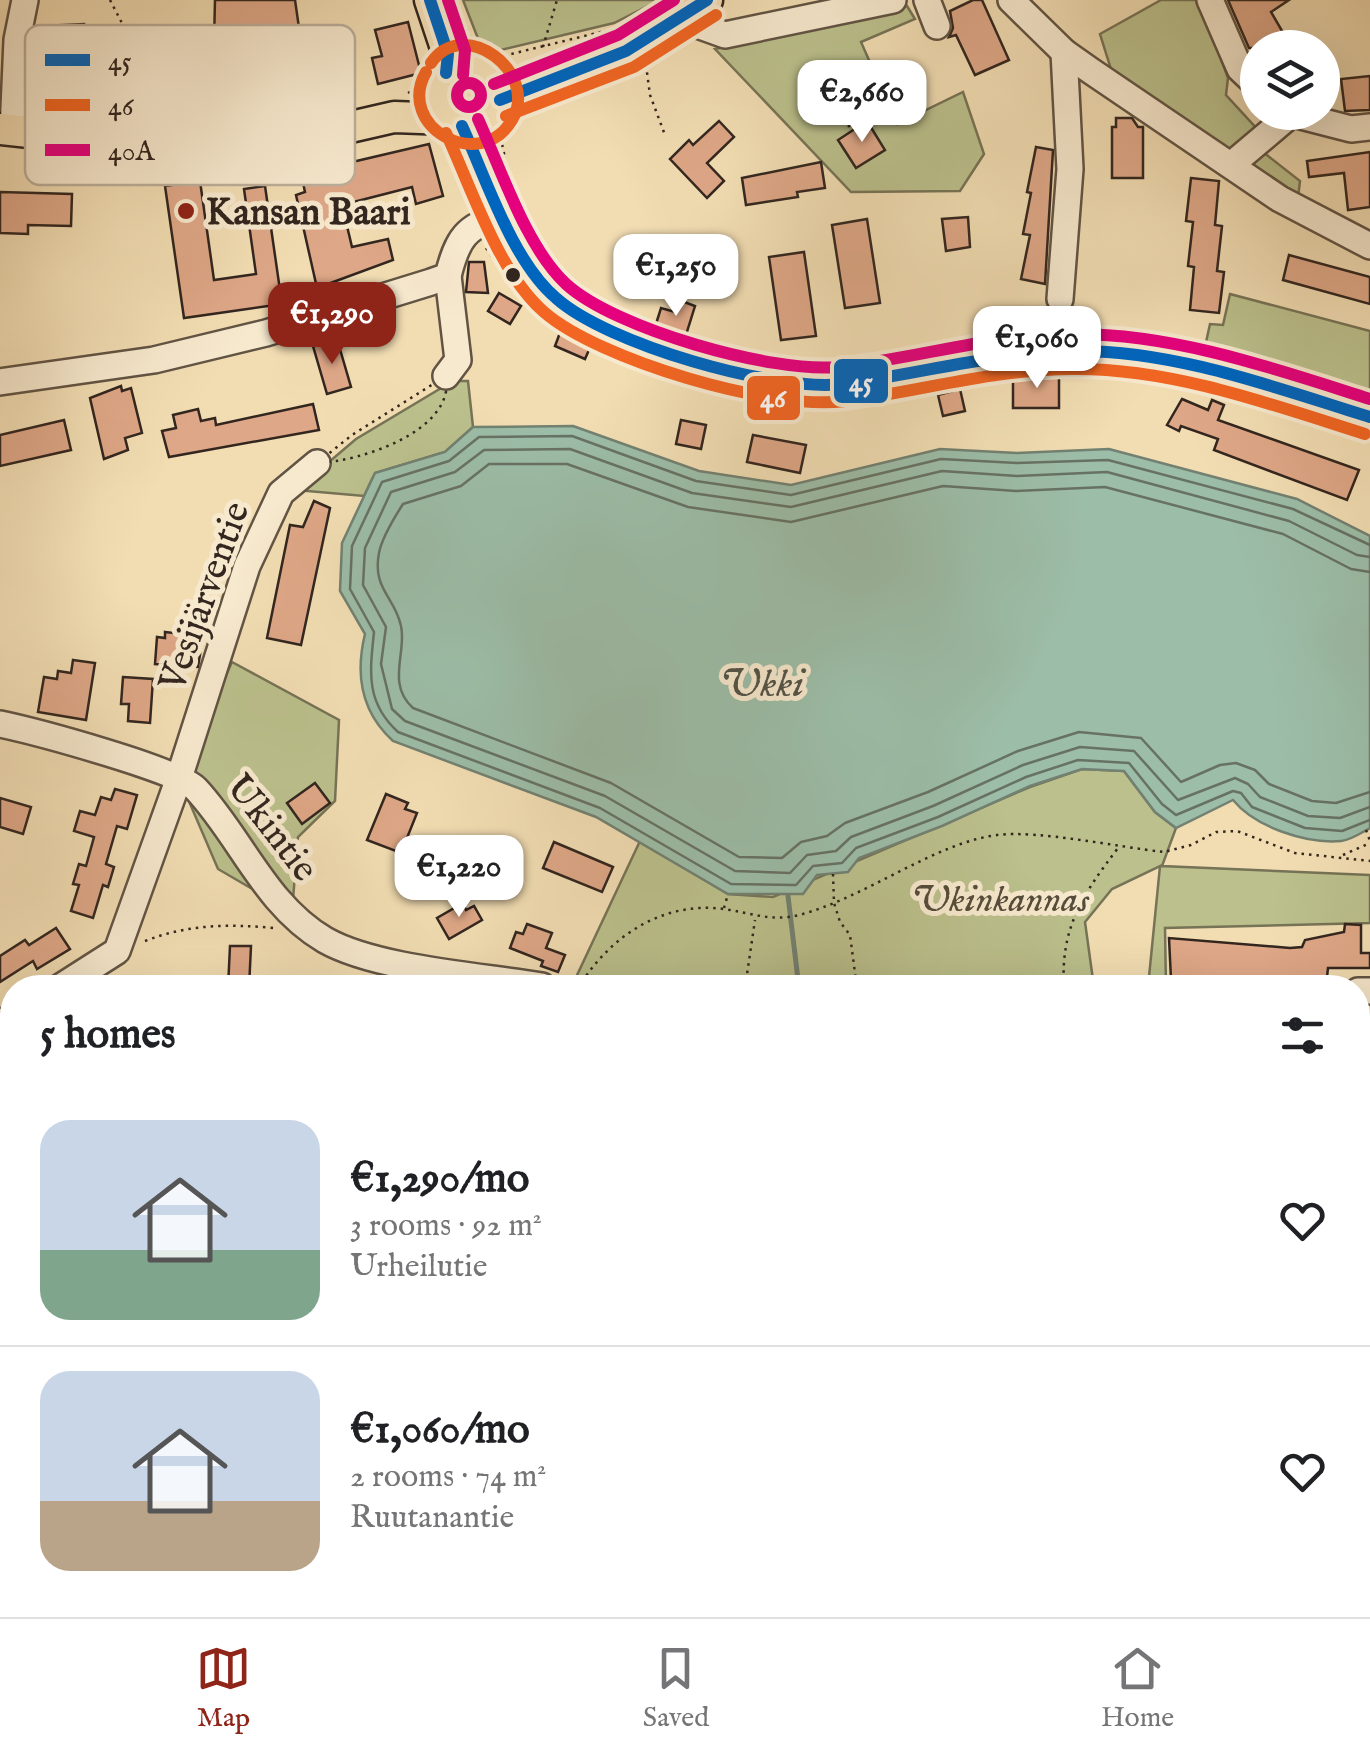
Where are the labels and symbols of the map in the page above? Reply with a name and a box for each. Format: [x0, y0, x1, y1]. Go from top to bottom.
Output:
legend [25, 25, 355, 185]
text: 45 [108, 45, 132, 80]
pin: €2,660 [781, 60, 943, 145]
text: 46 [108, 90, 135, 125]
text: 40A [108, 135, 155, 170]
place label: Kansan Baari [206, 190, 411, 238]
marker: Kansan Baari [175, 200, 197, 222]
pin: €1,250 [595, 234, 757, 319]
unlabelled marker [503, 265, 523, 285]
pin: €1,290 [251, 282, 413, 367]
pin: €1,060 [956, 306, 1118, 391]
line badge: 45 [832, 357, 890, 405]
text: 45 [849, 366, 873, 401]
line badge: 46 [745, 374, 802, 422]
text: 46 [760, 382, 787, 417]
street label: Vesijärventie [149, 496, 262, 699]
water label: Ukki [720, 660, 807, 711]
street label: Ukintie [214, 765, 328, 892]
pin: €1,220 [378, 835, 540, 920]
park label: Ukinkannas [911, 877, 1090, 925]

